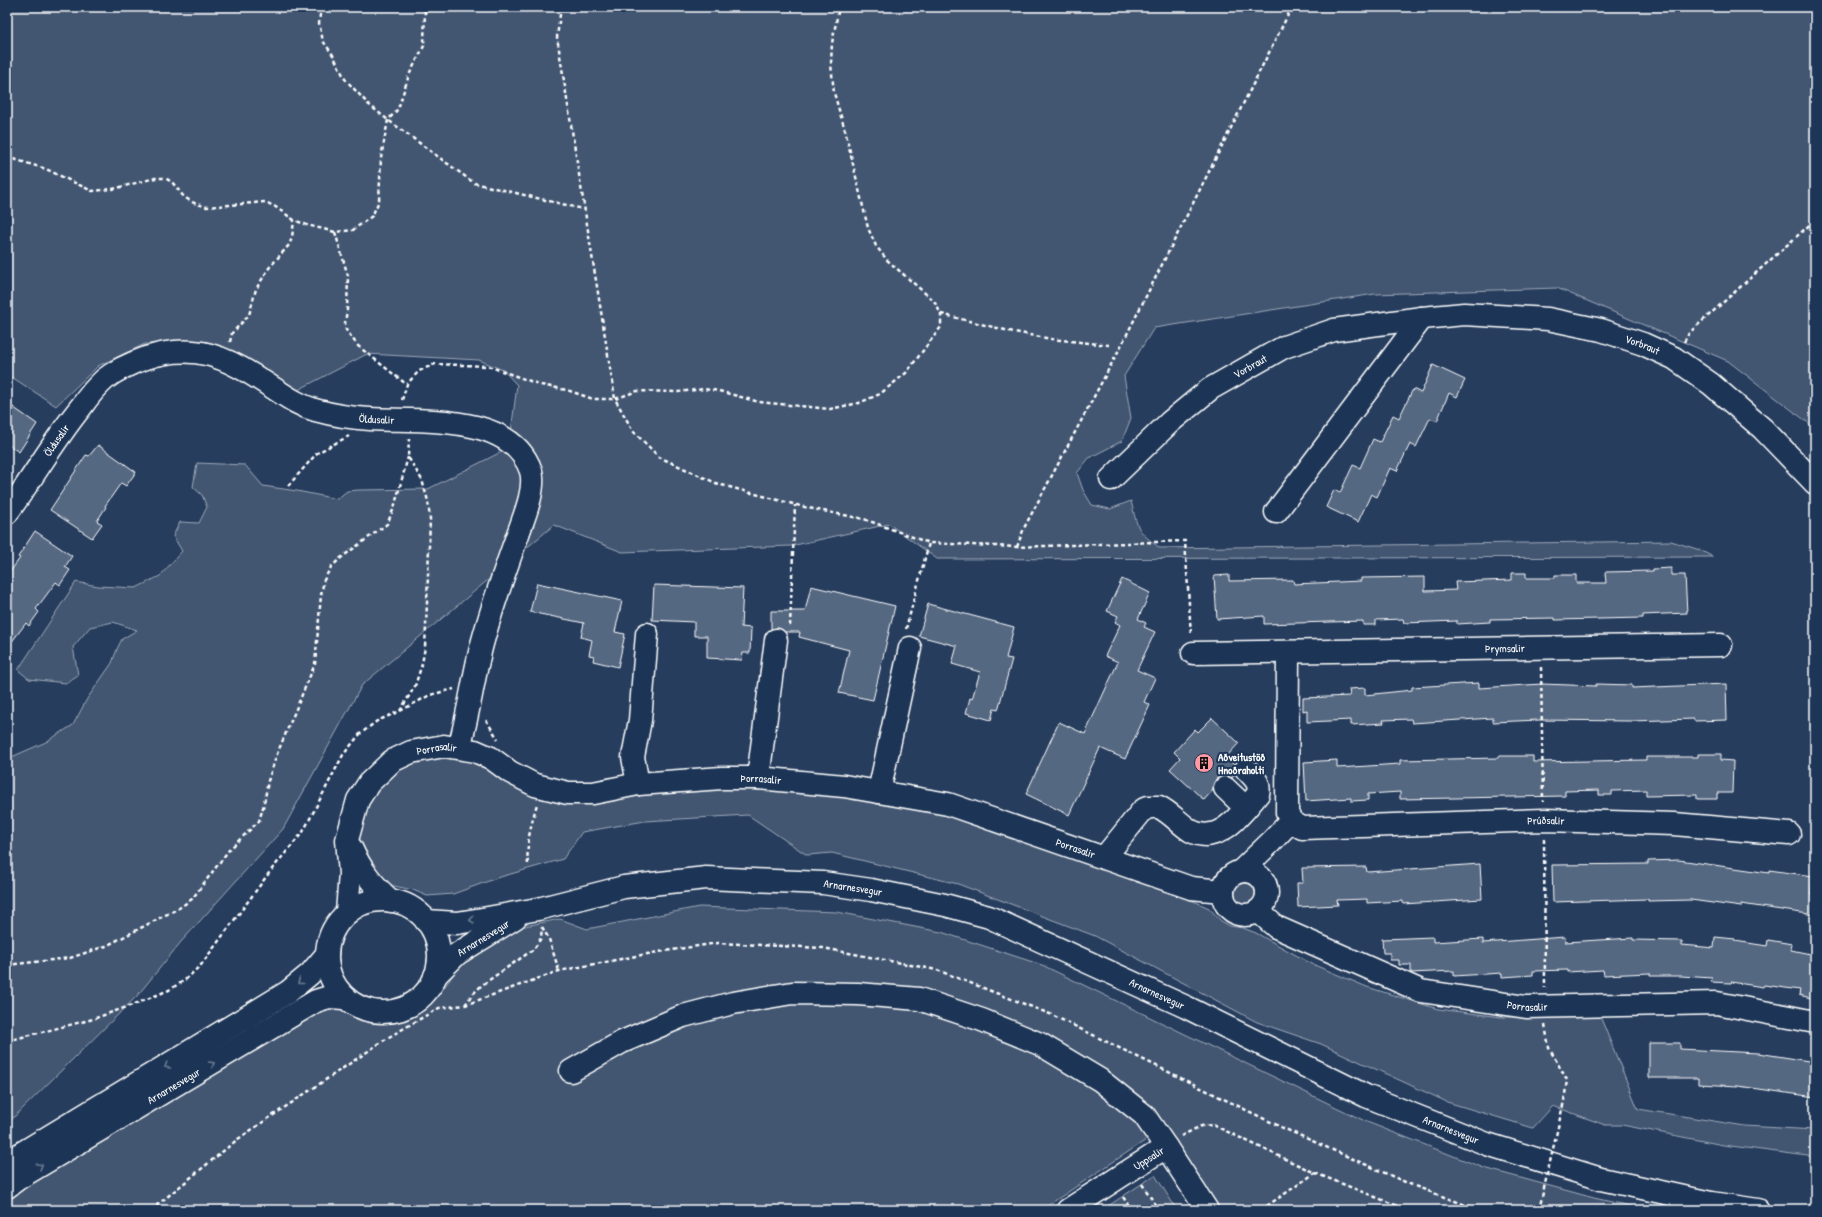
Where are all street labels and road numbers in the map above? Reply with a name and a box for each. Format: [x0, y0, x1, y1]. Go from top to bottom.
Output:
street label: Vorbraut [1623, 332, 1662, 358]
street label: Vorbraut [1231, 351, 1269, 381]
street label: Öldusalir [358, 411, 395, 427]
street label: Öldusalir [41, 421, 73, 459]
street label: Þrymsalir [1485, 641, 1526, 656]
street label: Þorrasalir [415, 739, 459, 758]
street label: Þorrasalir [740, 771, 783, 787]
street label: Þrúðsalir [1527, 813, 1566, 828]
street label: Þorrasalir [1054, 835, 1098, 862]
street label: Arnarnesvegur [823, 876, 884, 899]
street label: Arnarnesvegur [454, 916, 513, 959]
street label: Arnarnesvegur [1127, 975, 1188, 1013]
street label: Þorrasalir [1506, 997, 1549, 1014]
street label: Arnarnesvegur [145, 1064, 203, 1107]
street label: Arnarnesvegur [1421, 1112, 1482, 1147]
street label: Uppsalir [1131, 1143, 1167, 1173]

